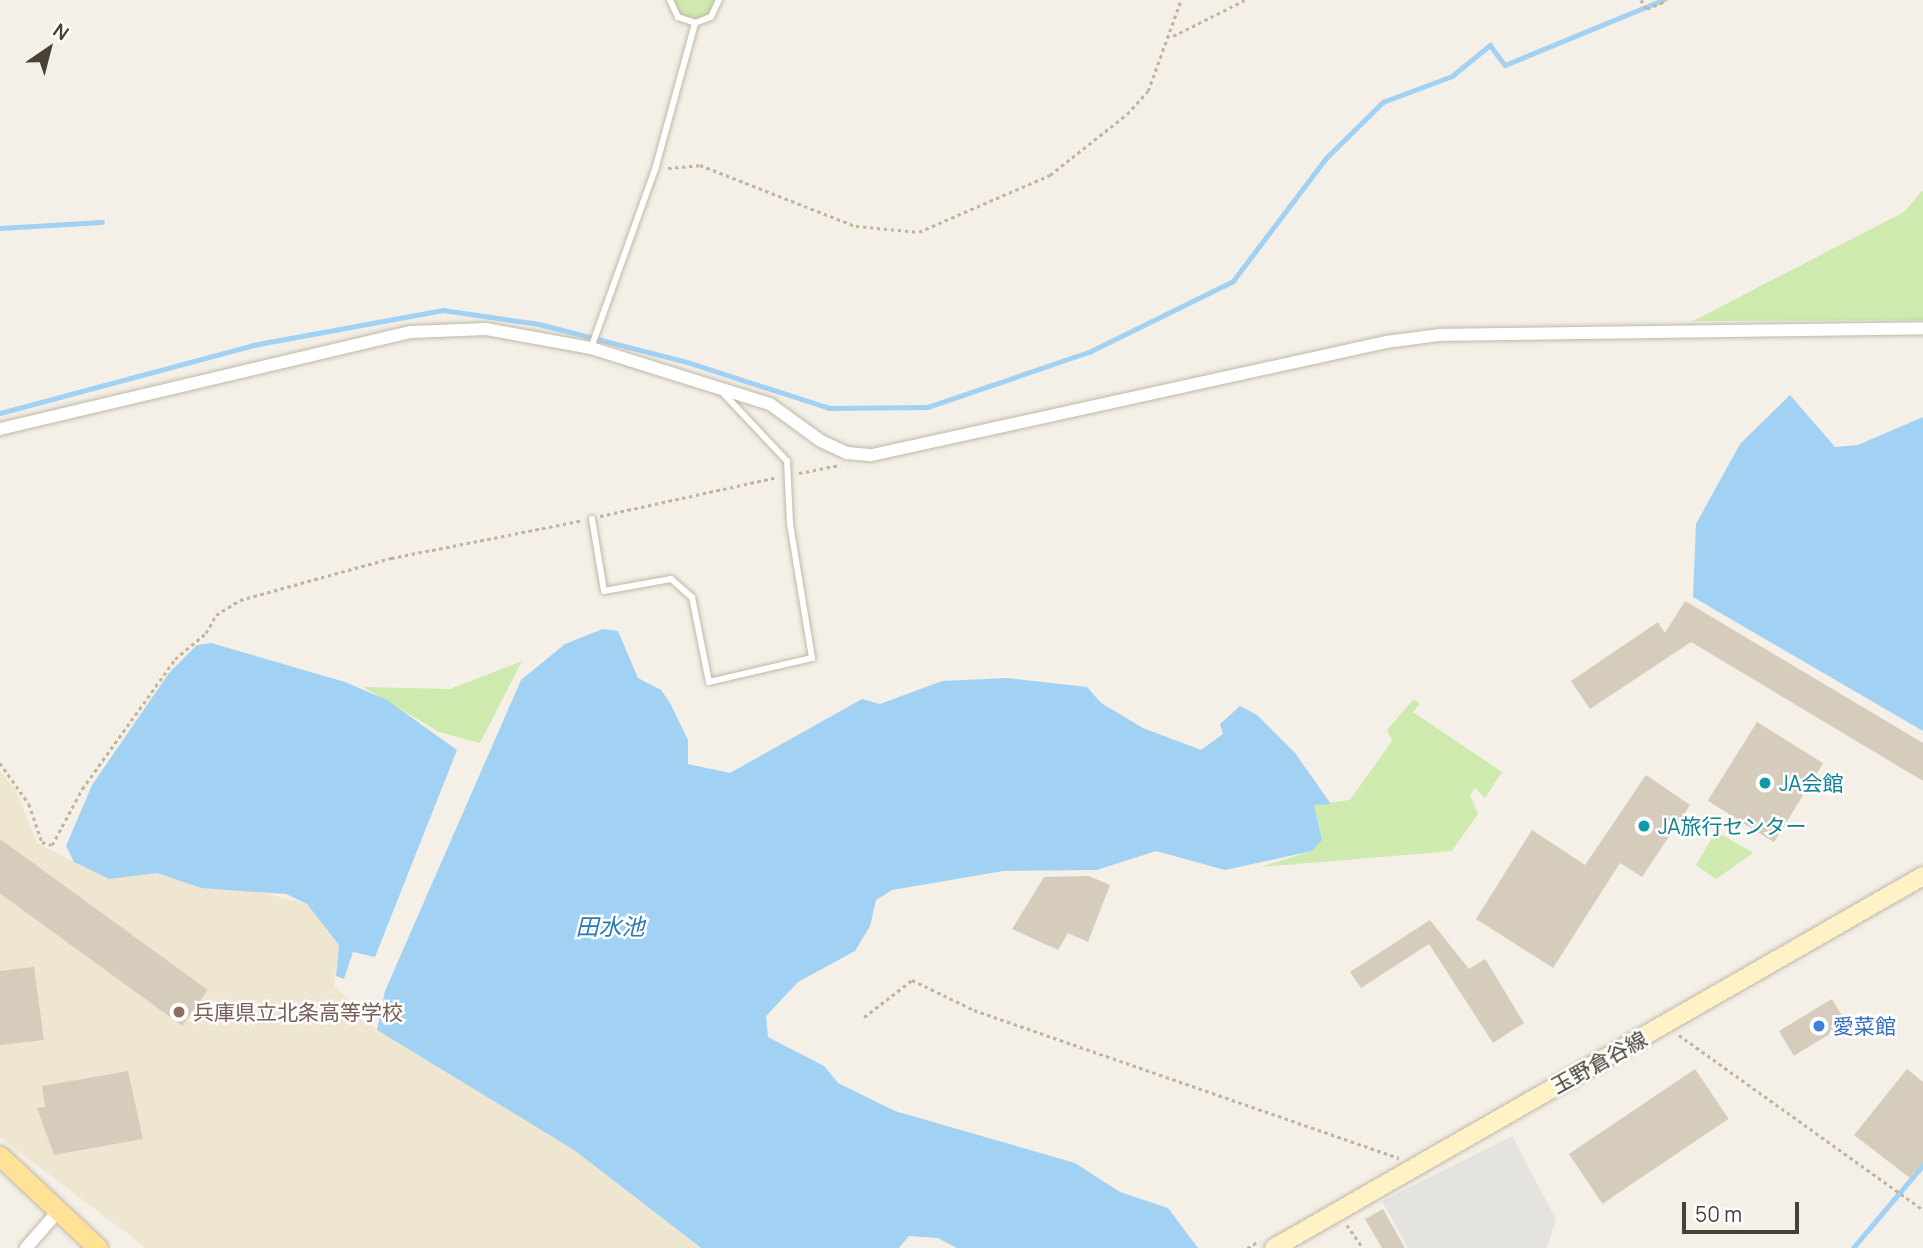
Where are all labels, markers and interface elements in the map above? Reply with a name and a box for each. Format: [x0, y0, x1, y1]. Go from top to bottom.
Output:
north arrow [14, 14, 84, 84]
text: N [48, 17, 74, 46]
place label: JA会館 [1779, 770, 1844, 796]
marker: JA会館 [1757, 775, 1773, 791]
place label: JA旅行センター [1658, 813, 1807, 839]
marker: JA旅行センター [1636, 818, 1652, 834]
water label: 田水池 [576, 912, 644, 940]
place label: 兵庫県立北条高等学校 [193, 999, 403, 1025]
marker: 兵庫県立北条高等学校 [171, 1004, 187, 1020]
place label: 愛菜館 [1833, 1013, 1896, 1039]
marker: 愛菜館 [1811, 1018, 1827, 1034]
street label: 玉野倉谷線 [1547, 1026, 1651, 1098]
scale bar [1685, 1188, 1802, 1232]
text: 50 m [1695, 1200, 1742, 1228]

